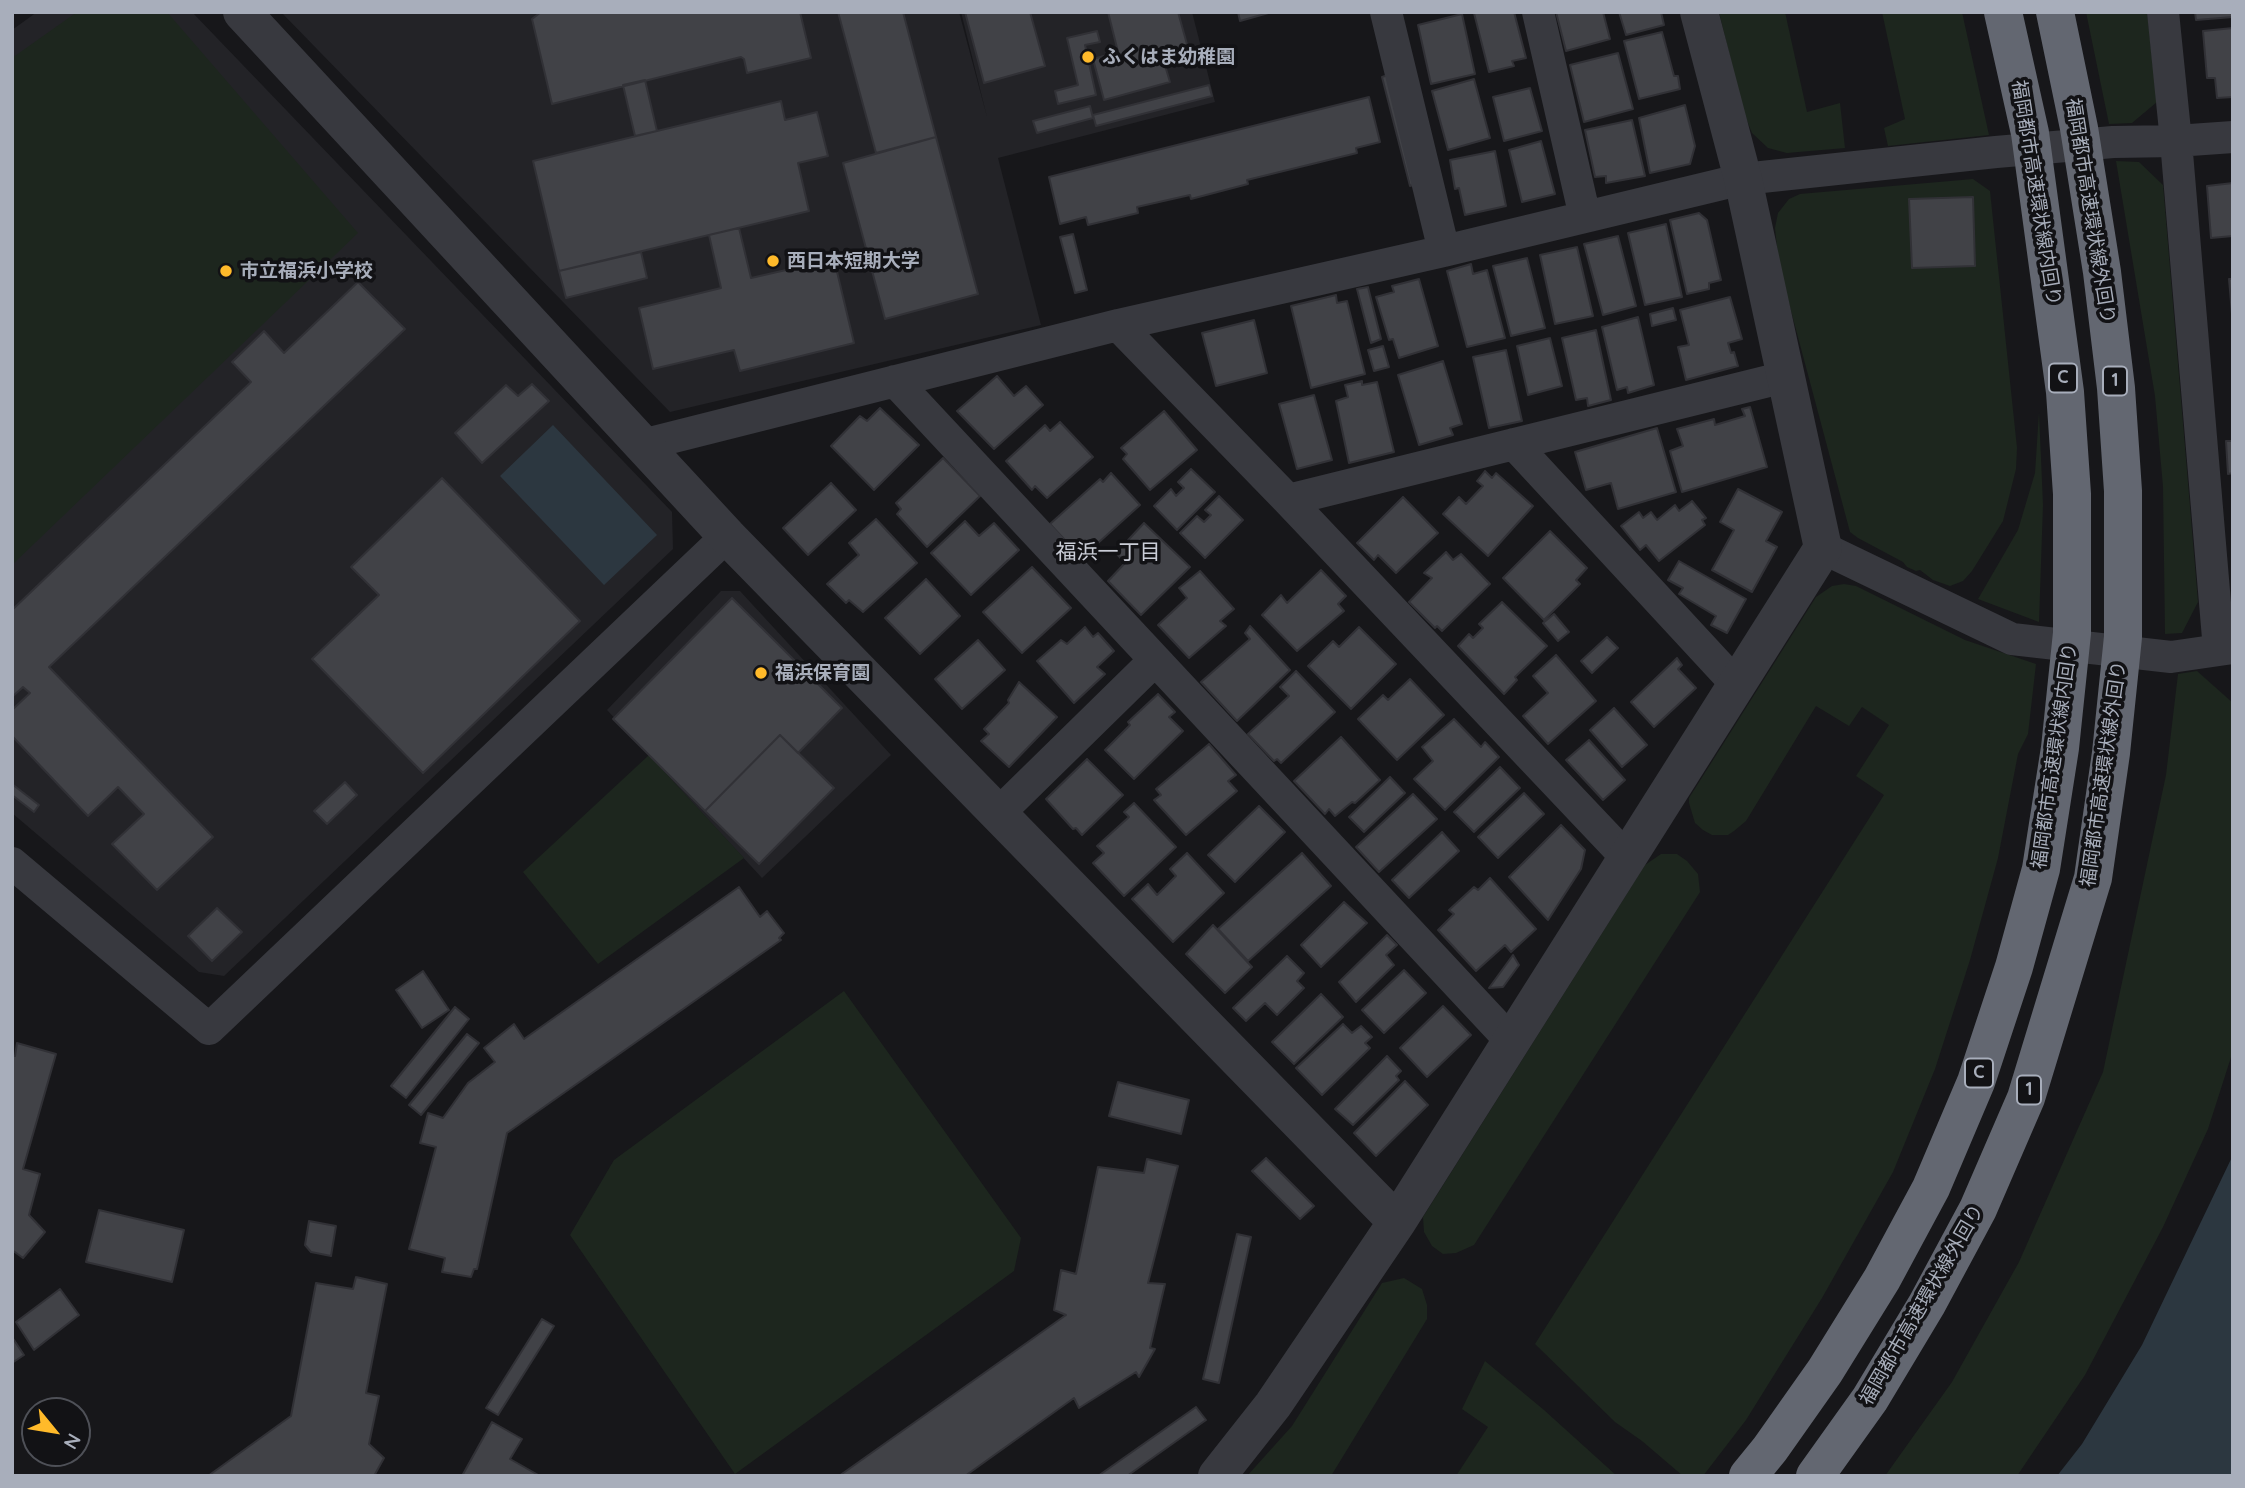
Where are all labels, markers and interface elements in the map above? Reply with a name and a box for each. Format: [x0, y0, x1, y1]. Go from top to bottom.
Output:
place label: ふくはま幼稚園 [1102, 46, 1235, 68]
marker: ふくはま幼稚園 [1080, 49, 1096, 65]
street label: 福岡都市高速環状線内回り [2007, 79, 2065, 307]
street label: 福岡都市高速環状線外回り [2061, 97, 2119, 325]
place label: 西日本短期大学 [787, 250, 920, 272]
marker: 西日本短期大学 [765, 253, 781, 269]
place label: 市立福浜小学校 [240, 260, 373, 282]
marker: 市立福浜小学校 [218, 263, 234, 279]
road number: C [2049, 364, 2077, 392]
road number: 1 [2103, 366, 2127, 396]
district label: 福浜一丁目 [1056, 540, 1160, 566]
street label: 福岡都市高速環状線内回り [2028, 642, 2082, 870]
street label: 福岡都市高速環状線外回り [2077, 660, 2131, 888]
place label: 福浜保育園 [775, 662, 870, 684]
marker: 福浜保育園 [753, 665, 769, 681]
road number: C [1965, 1058, 1993, 1088]
road number: 1 [2017, 1076, 2041, 1105]
street label: 福岡都市高速環状線外回り [1855, 1201, 1989, 1409]
north arrow [21, 1397, 91, 1467]
text: N [59, 1429, 86, 1454]

